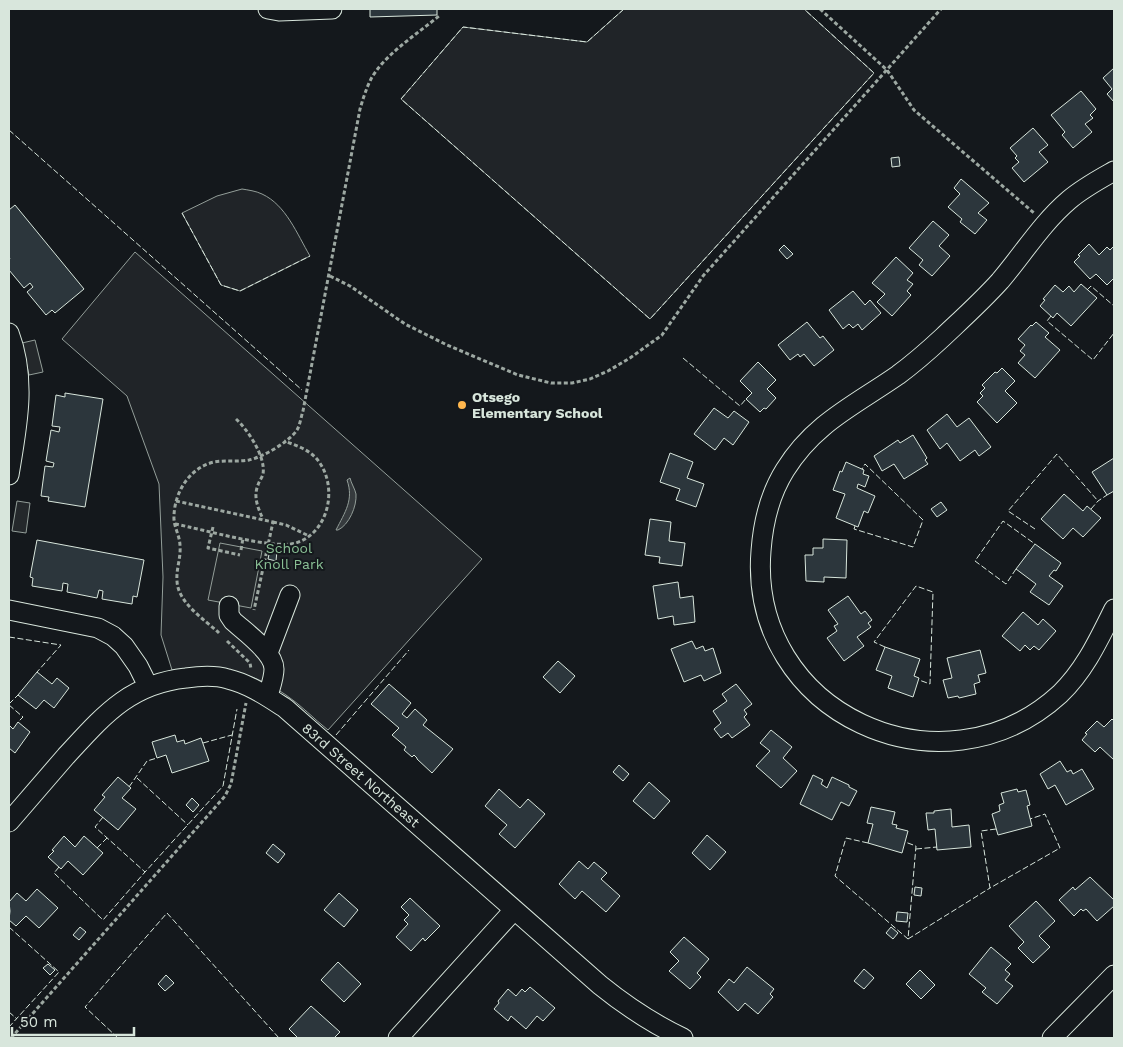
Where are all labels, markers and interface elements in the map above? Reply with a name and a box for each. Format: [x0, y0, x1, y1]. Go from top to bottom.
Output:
place label: Otsego Elementary School [472, 389, 603, 421]
marker: Otsego Elementary School [456, 399, 468, 411]
park label: School Knoll Park [254, 540, 324, 572]
street label: 83rd Street Northeast [299, 720, 423, 830]
scale bar [12, 1004, 135, 1036]
text: 50 m [20, 1013, 57, 1031]

